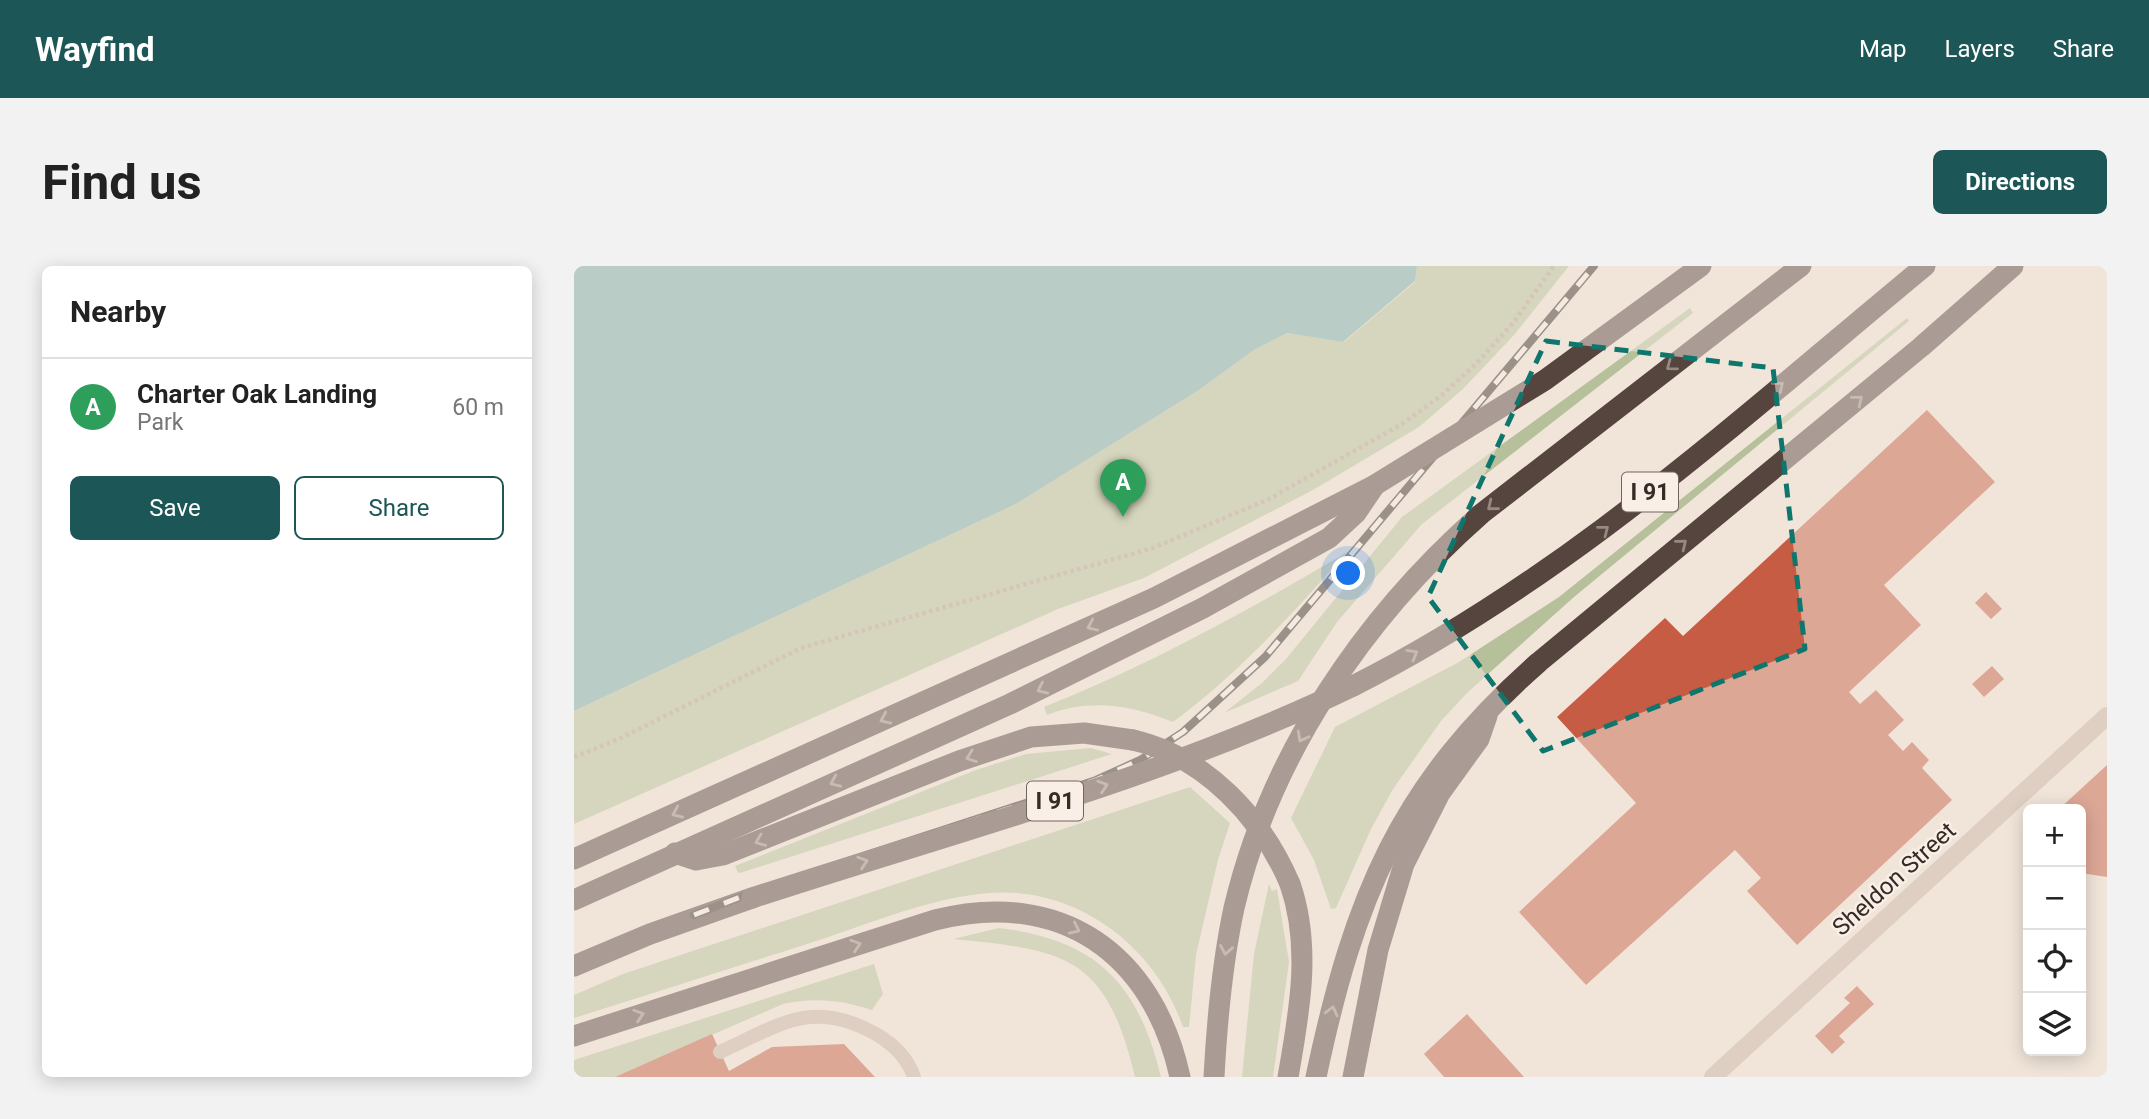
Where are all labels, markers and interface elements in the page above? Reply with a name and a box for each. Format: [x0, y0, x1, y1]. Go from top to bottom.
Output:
text: Wayfind [35, 30, 155, 69]
text: Map [1859, 35, 1907, 63]
text: Layers [1945, 35, 2015, 63]
text: Share [2053, 35, 2114, 63]
button: Directions [1933, 150, 2107, 214]
text: Find us [42, 154, 202, 211]
text: Nearby [70, 294, 166, 329]
one-way arrow [1666, 357, 1679, 370]
text: Charter Oak Landing [137, 379, 377, 409]
one-way arrow [1771, 382, 1784, 394]
text: A [85, 394, 101, 421]
text: 60 m [452, 394, 504, 421]
one-way arrow [1850, 395, 1862, 408]
text: Park [137, 409, 183, 436]
pin: A [1100, 459, 1146, 517]
road number: I 91 [1622, 472, 1678, 512]
button: Save [70, 476, 280, 540]
button: Share [294, 476, 504, 540]
one-way arrow [1487, 498, 1500, 510]
one-way arrow [1596, 526, 1608, 539]
one-way arrow [1673, 540, 1686, 552]
your location [1331, 556, 1365, 590]
one-way arrow [1087, 618, 1099, 632]
one-way arrow [1406, 649, 1418, 662]
one-way arrow [1037, 680, 1049, 694]
one-way arrow [879, 711, 892, 725]
one-way arrow [1297, 730, 1310, 742]
one-way arrow [966, 749, 978, 763]
one-way arrow [830, 774, 842, 788]
one-way arrow [1097, 779, 1109, 794]
road number: I 91 [1027, 782, 1083, 820]
map controls [2023, 804, 2086, 1056]
button: + [2023, 804, 2086, 867]
one-way arrow [672, 805, 684, 819]
street label: Sheldon Street [1827, 816, 1961, 942]
one-way arrow [755, 833, 767, 847]
one-way arrow [856, 856, 869, 870]
button: − [2023, 867, 2086, 930]
one-way arrow [1068, 920, 1080, 934]
button: locate [2023, 930, 2086, 993]
one-way arrow [849, 939, 861, 954]
one-way arrow [1219, 944, 1234, 956]
button: layers [2023, 993, 2086, 1056]
one-way arrow [1324, 1005, 1338, 1017]
one-way arrow [632, 1009, 645, 1023]

